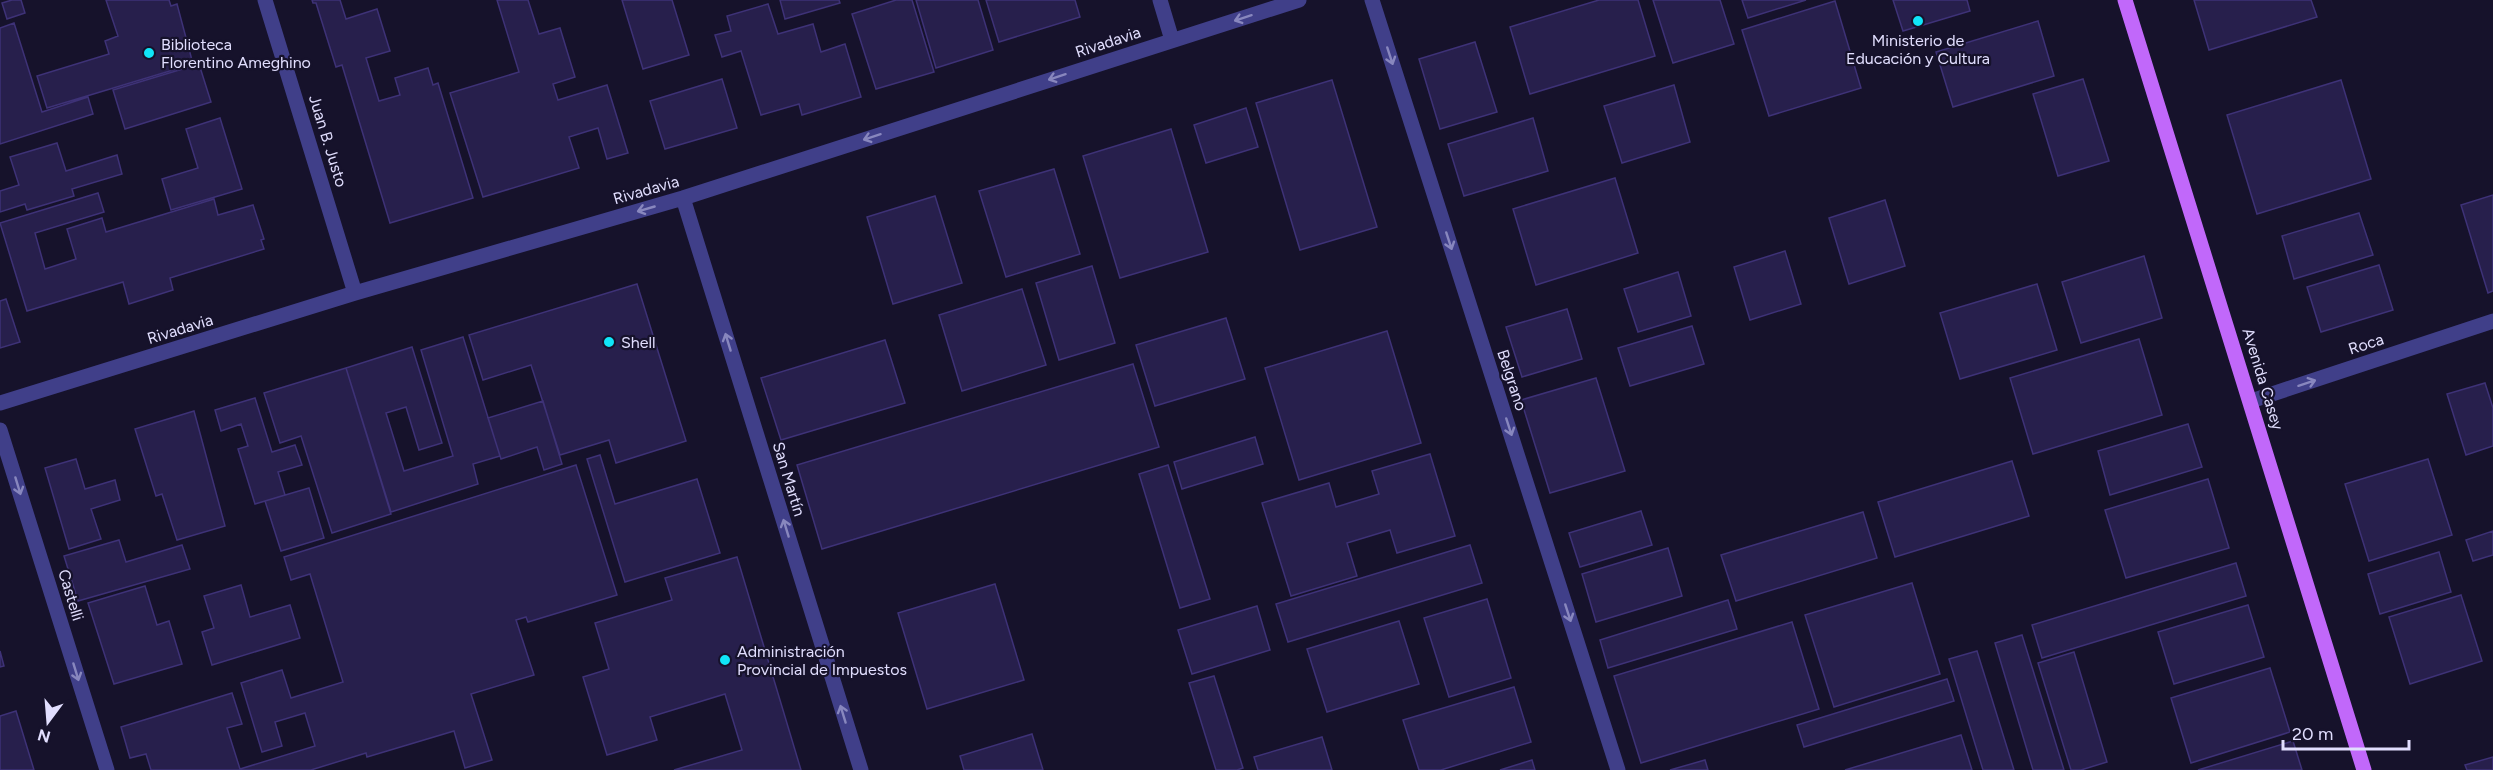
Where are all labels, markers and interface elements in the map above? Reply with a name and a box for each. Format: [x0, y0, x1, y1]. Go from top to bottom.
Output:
one-way arrow [1234, 13, 1253, 24]
marker: Ministerio de Educación y Cultura [1911, 14, 1925, 28]
street label: Rivadavia [1073, 23, 1143, 61]
place label: Ministerio de Educación y Cultura [1846, 31, 1990, 68]
place label: Biblioteca Florentino Ameghino [161, 35, 311, 72]
marker: Biblioteca Florentino Ameghino [142, 46, 156, 60]
one-way arrow [1385, 46, 1396, 65]
one-way arrow [1048, 72, 1067, 83]
street label: Juan B. Justo [305, 93, 351, 189]
one-way arrow [863, 132, 882, 143]
street label: Rivadavia [611, 172, 681, 208]
one-way arrow [637, 204, 656, 215]
one-way arrow [1445, 231, 1456, 250]
street label: Rivadavia [145, 310, 215, 348]
street label: Avenida Casey [2238, 326, 2288, 433]
street label: Roca [2346, 329, 2386, 359]
place label: Shell [621, 333, 656, 352]
one-way arrow [722, 333, 733, 352]
marker: Shell [602, 335, 616, 349]
street label: Belgrano [1493, 347, 1531, 413]
one-way arrow [2297, 376, 2316, 387]
one-way arrow [1504, 417, 1515, 436]
street label: San Martín [769, 440, 809, 518]
one-way arrow [13, 476, 24, 495]
one-way arrow [779, 519, 790, 538]
street label: Castelli [54, 567, 88, 623]
one-way arrow [1563, 603, 1574, 622]
place label: Administración Provincial de Impuestos [737, 642, 907, 679]
marker: Administración Provincial de Impuestos [718, 653, 732, 667]
one-way arrow [71, 662, 82, 681]
north arrow [18, 692, 78, 752]
one-way arrow [837, 705, 848, 724]
scale bar [2283, 713, 2409, 751]
text: 20 m [2292, 723, 2333, 745]
text: N [35, 725, 53, 747]

